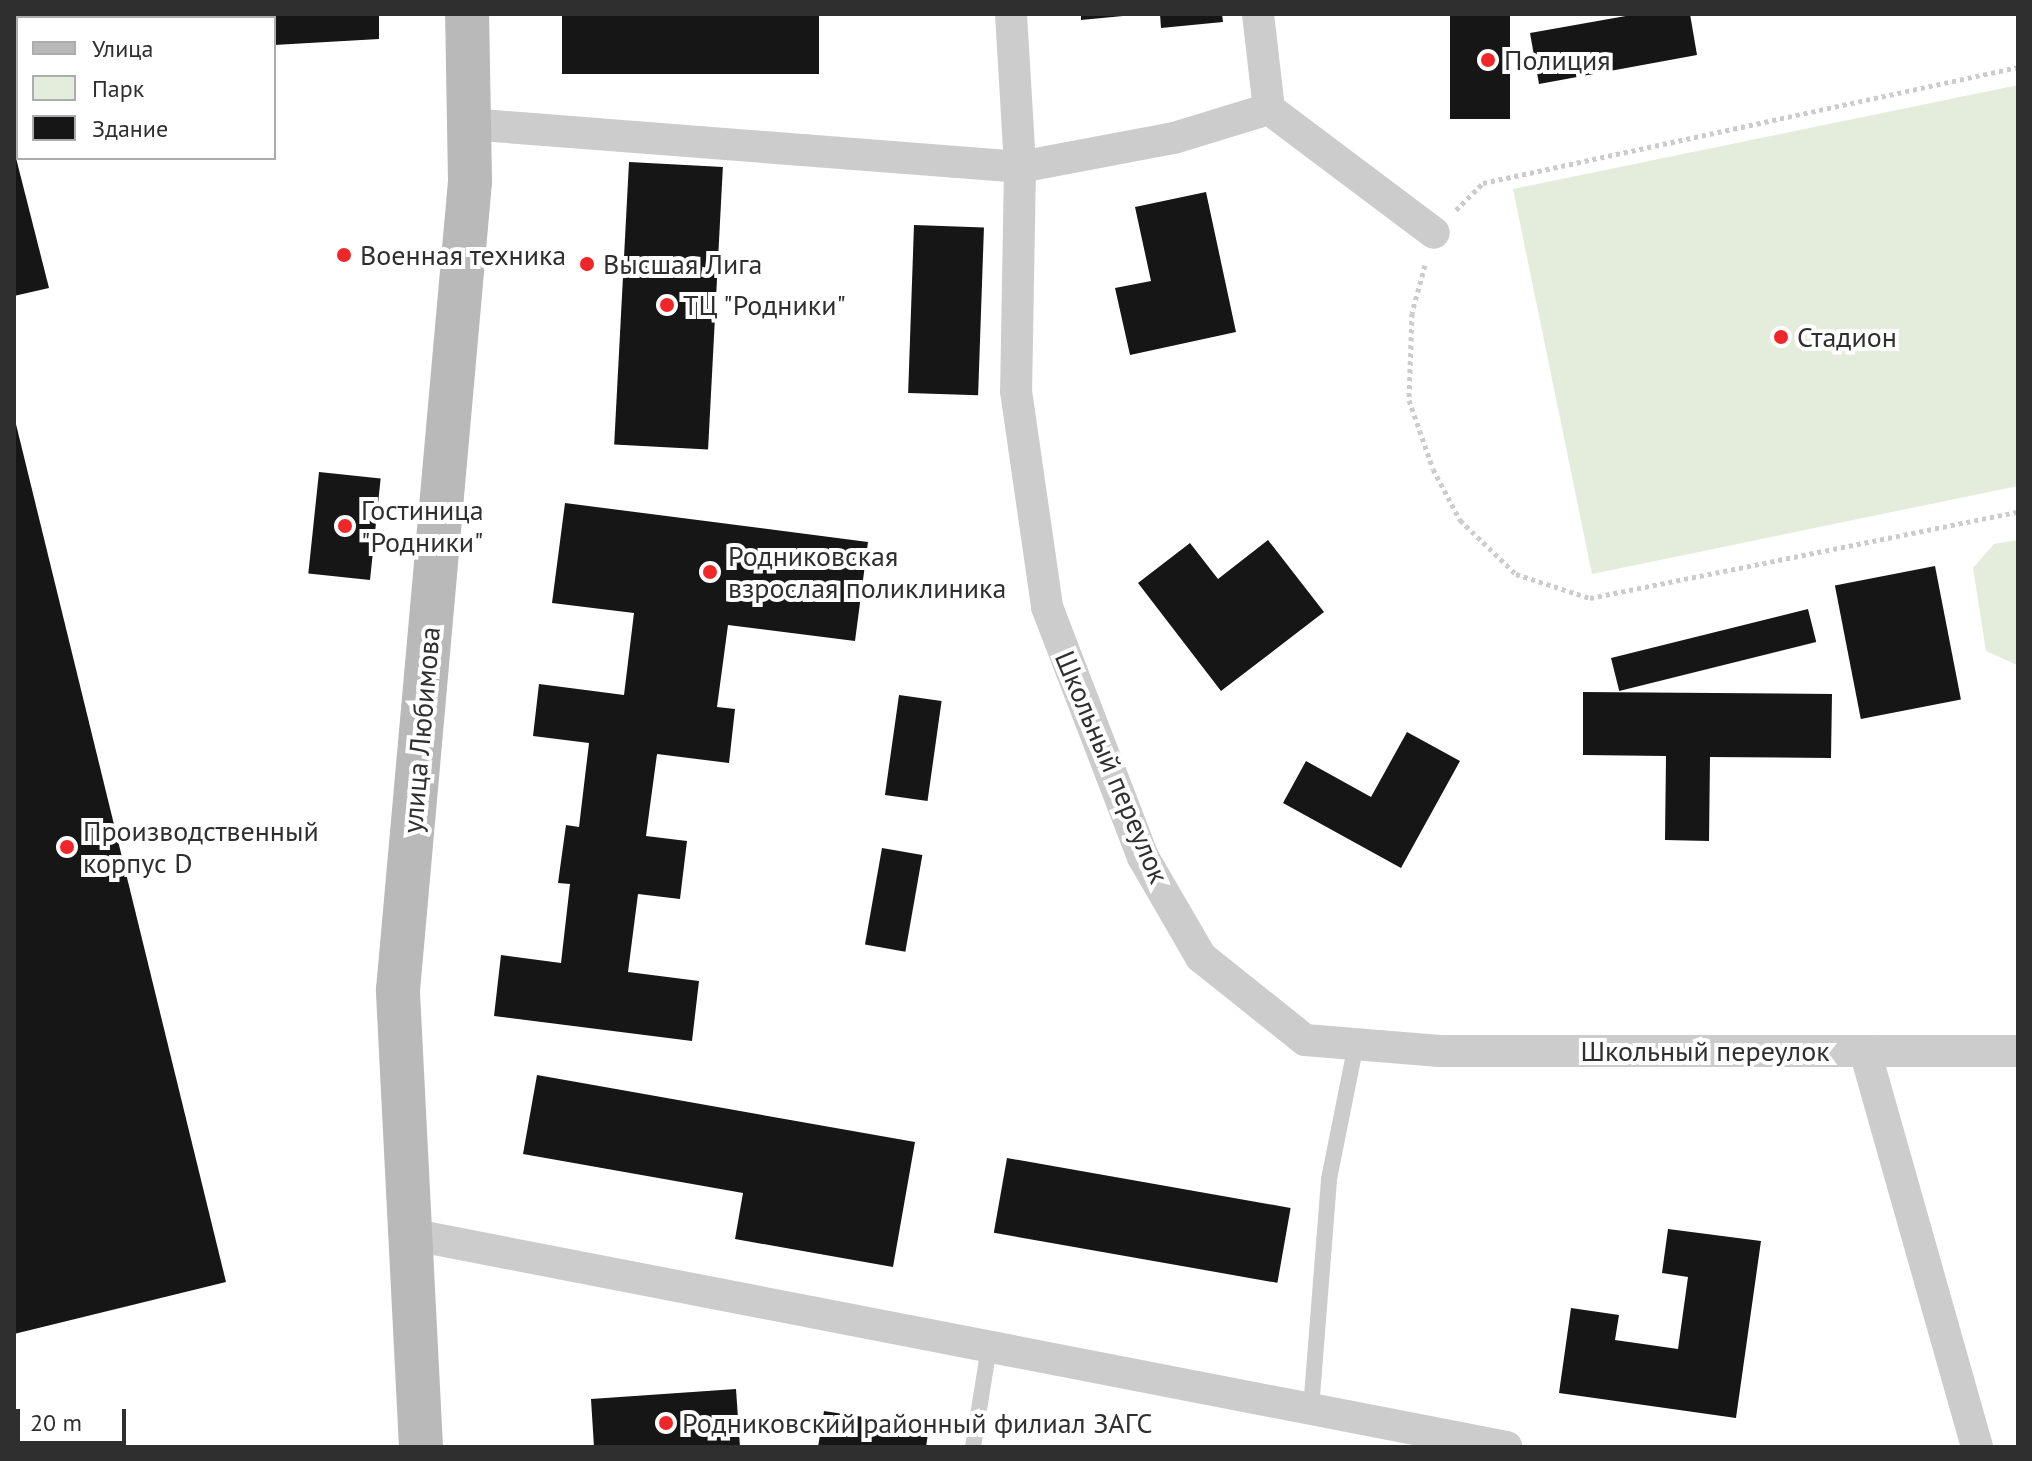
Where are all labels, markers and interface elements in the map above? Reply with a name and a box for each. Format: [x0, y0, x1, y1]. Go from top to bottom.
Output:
legend [16, 16, 276, 160]
text: Улица [92, 33, 153, 64]
place label: Полиция [1504, 43, 1611, 77]
marker: Полиция [1479, 51, 1497, 69]
text: Парк [92, 73, 144, 104]
text: Здание [92, 113, 168, 144]
place label: Военная техника [360, 238, 567, 272]
marker: Военная техника [335, 246, 353, 264]
place label: Высшая Лига [603, 247, 763, 281]
marker: Высшая Лига [578, 255, 596, 273]
place label: ТЦ "Родники" [683, 288, 848, 322]
marker: ТЦ "Родники" [658, 296, 676, 314]
place label: Стадион [1797, 320, 1897, 354]
marker: Стадион [1772, 328, 1790, 346]
place label: Гостиница "Родники" [361, 493, 484, 559]
marker: Гостиница "Родники" [336, 517, 354, 535]
place label: Родниковская взрослая поликлиника [728, 539, 1006, 605]
marker: Родниковская взрослая поликлиника [699, 561, 721, 583]
street label: улица Любимова [395, 625, 447, 835]
street label: Школьный переулок [1048, 646, 1176, 888]
place label: Производственный корпус D [83, 814, 319, 880]
marker: Производственный корпус D [58, 838, 76, 856]
street label: Школьный переулок [1580, 1034, 1830, 1068]
scale bar [20, 1393, 130, 1443]
place label: Родниковский районный филиал ЗАГС [682, 1406, 1152, 1440]
text: 20 m [30, 1407, 82, 1438]
marker: Родниковский районный филиал ЗАГС [657, 1414, 675, 1432]

